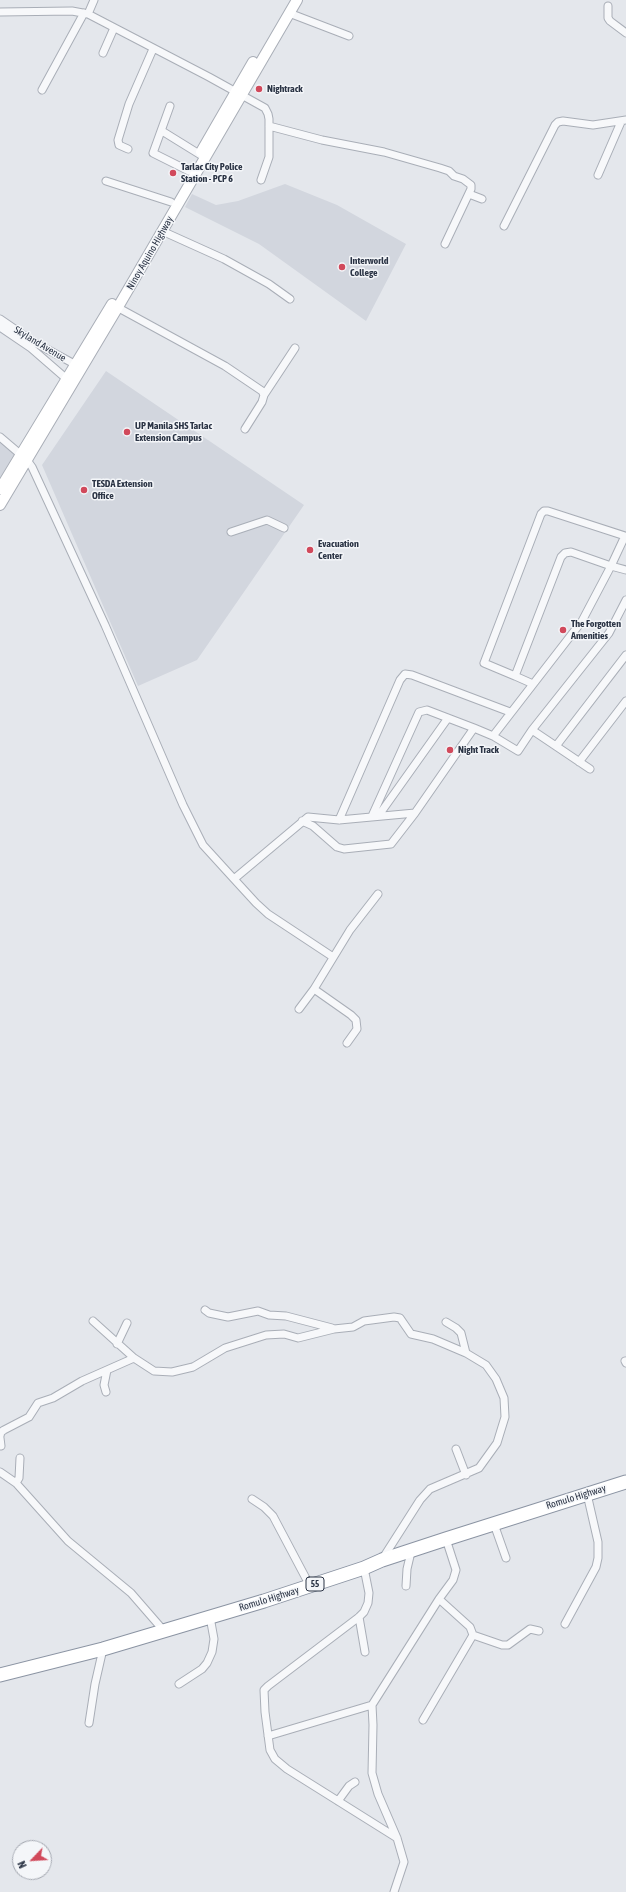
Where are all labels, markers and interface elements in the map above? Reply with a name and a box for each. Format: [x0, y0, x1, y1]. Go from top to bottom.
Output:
place label: Nightrack [267, 83, 303, 95]
marker: Nightrack [254, 84, 264, 94]
place label: Tarlac City Police Station - PCP 6 [181, 161, 243, 184]
marker: Tarlac City Police Station - PCP 6 [168, 168, 178, 178]
street label: Ninoy Aquino Highway [124, 214, 176, 292]
place label: Interworld College [350, 255, 388, 278]
marker: Interworld College [337, 262, 347, 272]
street label: Skyland Avenue [12, 324, 68, 364]
place label: UP Manila SHS Tarlac Extension Campus [135, 420, 212, 444]
marker: UP Manila SHS Tarlac Extension Campus [122, 427, 132, 437]
place label: TESDA Extension Office [92, 478, 153, 502]
marker: TESDA Extension Office [79, 485, 89, 495]
place label: Evacuation Center [318, 538, 359, 562]
marker: Evacuation Center [305, 545, 315, 555]
place label: The Forgotten Amenities [571, 618, 621, 642]
marker: The Forgotten Amenities [558, 625, 568, 635]
place label: Night Track [458, 744, 499, 756]
marker: Night Track [445, 745, 455, 755]
street label: Romulo Highway [544, 1482, 608, 1512]
road number: 55 [306, 1577, 324, 1591]
street label: Romulo Highway [237, 1584, 301, 1614]
north arrow [12, 1840, 52, 1880]
text: N [15, 1859, 29, 1870]

